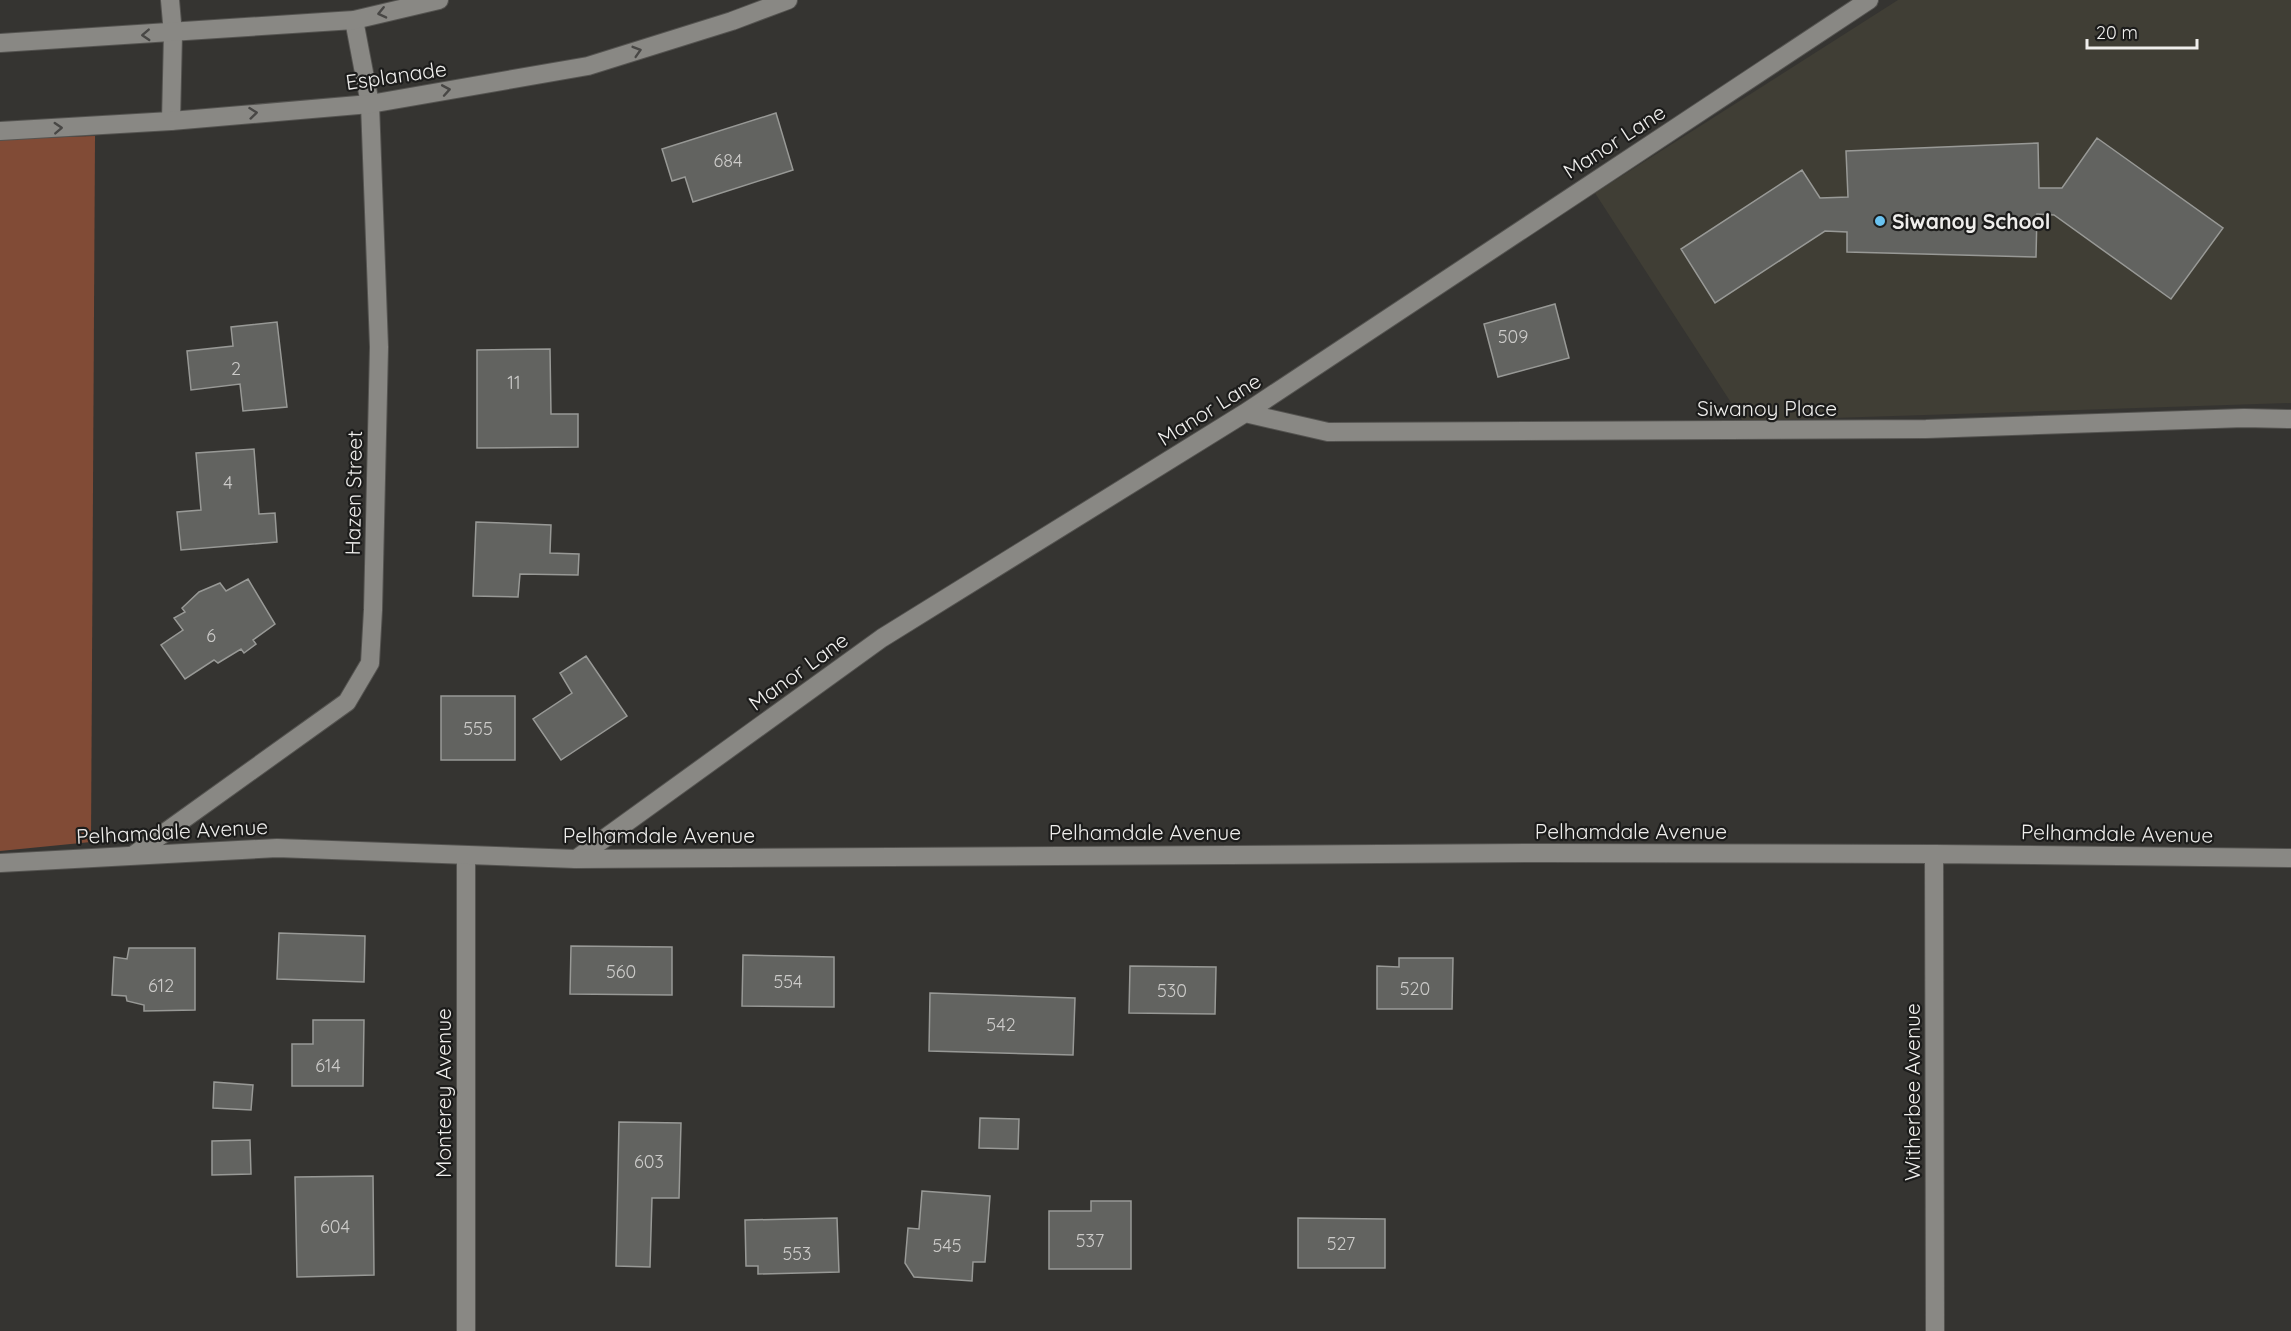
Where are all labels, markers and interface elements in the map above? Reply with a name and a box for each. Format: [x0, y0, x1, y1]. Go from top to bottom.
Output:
one-way arrow [377, 6, 387, 19]
scale bar [2087, 12, 2196, 50]
text: 20 m [2096, 21, 2138, 44]
one-way arrow [141, 29, 150, 42]
one-way arrow [631, 45, 642, 58]
street label: Esplanade [344, 55, 448, 95]
one-way arrow [442, 85, 451, 97]
street label: Manor Lane [1558, 98, 1670, 184]
one-way arrow [248, 107, 257, 120]
one-way arrow [54, 122, 63, 135]
house number: 684 [714, 149, 742, 172]
place label: Siwanoy School [1892, 208, 2050, 234]
marker: Siwanoy School [1873, 214, 1887, 228]
house number: 509 [1498, 325, 1528, 348]
house number: 2 [231, 357, 241, 380]
street label: Manor Lane [1153, 367, 1265, 451]
house number: 11 [507, 371, 521, 394]
street label: Siwanoy Place [1697, 395, 1837, 421]
street label: Hazen Street [339, 430, 367, 556]
house number: 4 [223, 471, 233, 494]
house number: 6 [206, 624, 216, 647]
street label: Manor Lane [743, 626, 853, 716]
house number: 555 [463, 717, 493, 740]
street label: Pelhamdale Avenue [75, 813, 269, 849]
street label: Pelhamdale Avenue [1535, 818, 1727, 844]
street label: Pelhamdale Avenue [2021, 818, 2213, 848]
street label: Pelhamdale Avenue [1049, 819, 1241, 845]
street label: Pelhamdale Avenue [563, 822, 755, 848]
house number: 560 [606, 960, 636, 983]
house number: 554 [773, 970, 803, 993]
house number: 612 [148, 974, 174, 997]
house number: 520 [1400, 977, 1430, 1000]
house number: 530 [1157, 979, 1187, 1002]
street label: Witherbee Avenue [1899, 1003, 1925, 1181]
street label: Monterey Avenue [430, 1008, 456, 1178]
house number: 542 [986, 1013, 1016, 1036]
house number: 614 [315, 1054, 341, 1077]
house number: 603 [634, 1150, 664, 1173]
house number: 604 [320, 1215, 350, 1238]
house number: 537 [1076, 1229, 1104, 1252]
house number: 527 [1327, 1232, 1355, 1255]
house number: 545 [932, 1234, 962, 1257]
house number: 553 [782, 1242, 812, 1265]

